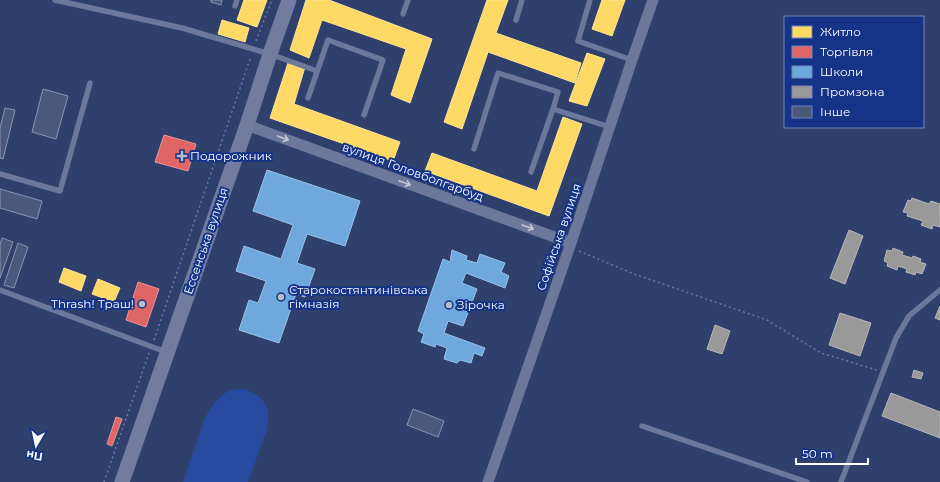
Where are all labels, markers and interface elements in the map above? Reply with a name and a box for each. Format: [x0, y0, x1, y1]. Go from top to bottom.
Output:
legend [784, 16, 924, 128]
text: Житло [820, 24, 861, 39]
text: Торгівля [820, 44, 873, 59]
text: Школи [820, 64, 863, 79]
text: Промзона [820, 84, 884, 99]
text: Інше [820, 104, 850, 119]
one-way arrow [277, 135, 289, 143]
street label: вулиця Головболгарбуд [340, 139, 486, 204]
place label: Подорожник [190, 148, 272, 163]
marker: Подорожник [177, 151, 187, 161]
one-way arrow [399, 180, 411, 188]
street label: Софійська вулиця [533, 181, 584, 292]
street label: Ессенська вулиця [180, 185, 231, 296]
one-way arrow [521, 224, 533, 232]
place label: Старокостянтинівська гімназія [289, 282, 428, 311]
marker: Старокостянтинівська гімназія [276, 292, 286, 302]
place label: Thrash! Траш! [51, 296, 134, 311]
place label: Зірочка [457, 297, 505, 312]
marker: Thrash! Траш! [137, 299, 147, 309]
marker: Зірочка [444, 300, 454, 310]
north arrow [16, 426, 56, 466]
scale bar [796, 440, 868, 466]
text: 50 m [802, 446, 833, 461]
text: Пн [25, 448, 44, 464]

